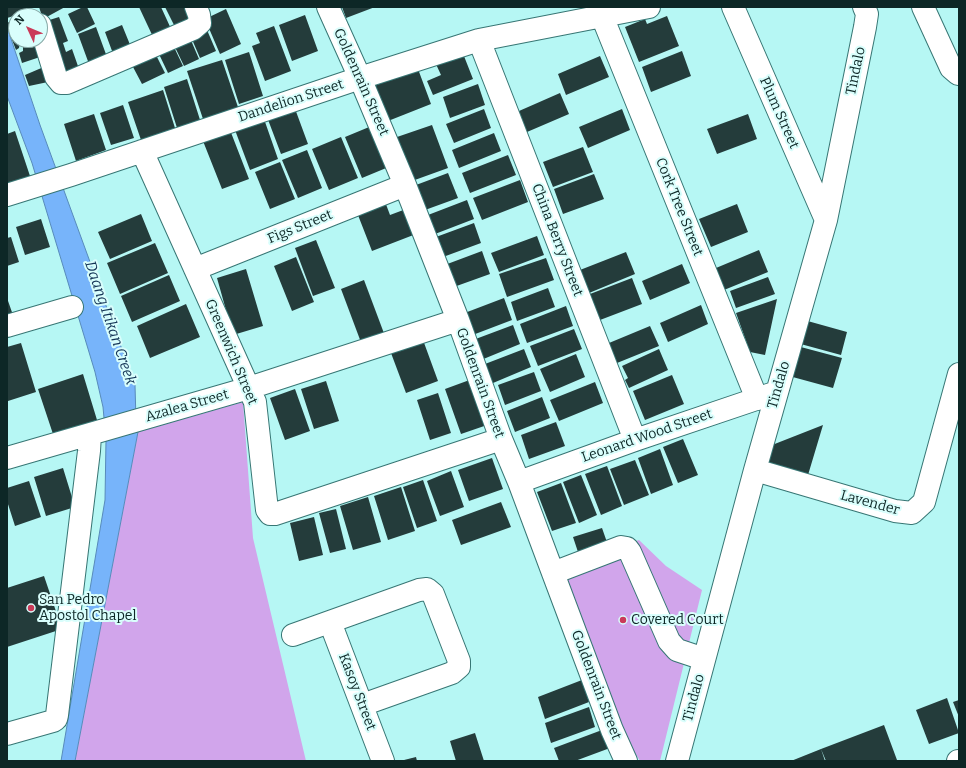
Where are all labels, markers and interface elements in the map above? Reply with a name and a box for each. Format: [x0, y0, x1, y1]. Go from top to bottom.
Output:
north arrow [8, 8, 48, 48]
text: N [12, 12, 27, 28]
street label: Goldenrain Street [330, 26, 392, 138]
street label: Tindalo [843, 45, 869, 97]
street label: Plum Street [756, 75, 802, 151]
street label: Dandelion Street [236, 76, 346, 126]
street label: Cork Tree Street [652, 155, 706, 259]
street label: China Berry Street [528, 181, 586, 299]
street label: Figs Street [265, 206, 335, 248]
water label: Daang Itikan Creek [80, 259, 140, 387]
street label: Greenwich Street [201, 297, 261, 407]
street label: Goldenrain Street [452, 326, 508, 440]
street label: Tindalo [764, 359, 794, 411]
street label: Azalea Street [144, 386, 230, 426]
street label: Leonard Wood Street [580, 406, 714, 466]
street label: Lavender [839, 487, 901, 519]
place label: San Pedro Apostol Chapel [39, 592, 137, 624]
marker: San Pedro Apostol Chapel [26, 603, 36, 613]
place label: Covered Court [631, 612, 723, 628]
marker: Covered Court [618, 615, 628, 625]
street label: Goldenrain Street [567, 628, 625, 742]
street label: Kasoy Street [335, 651, 379, 733]
street label: Tindalo [680, 672, 708, 724]

